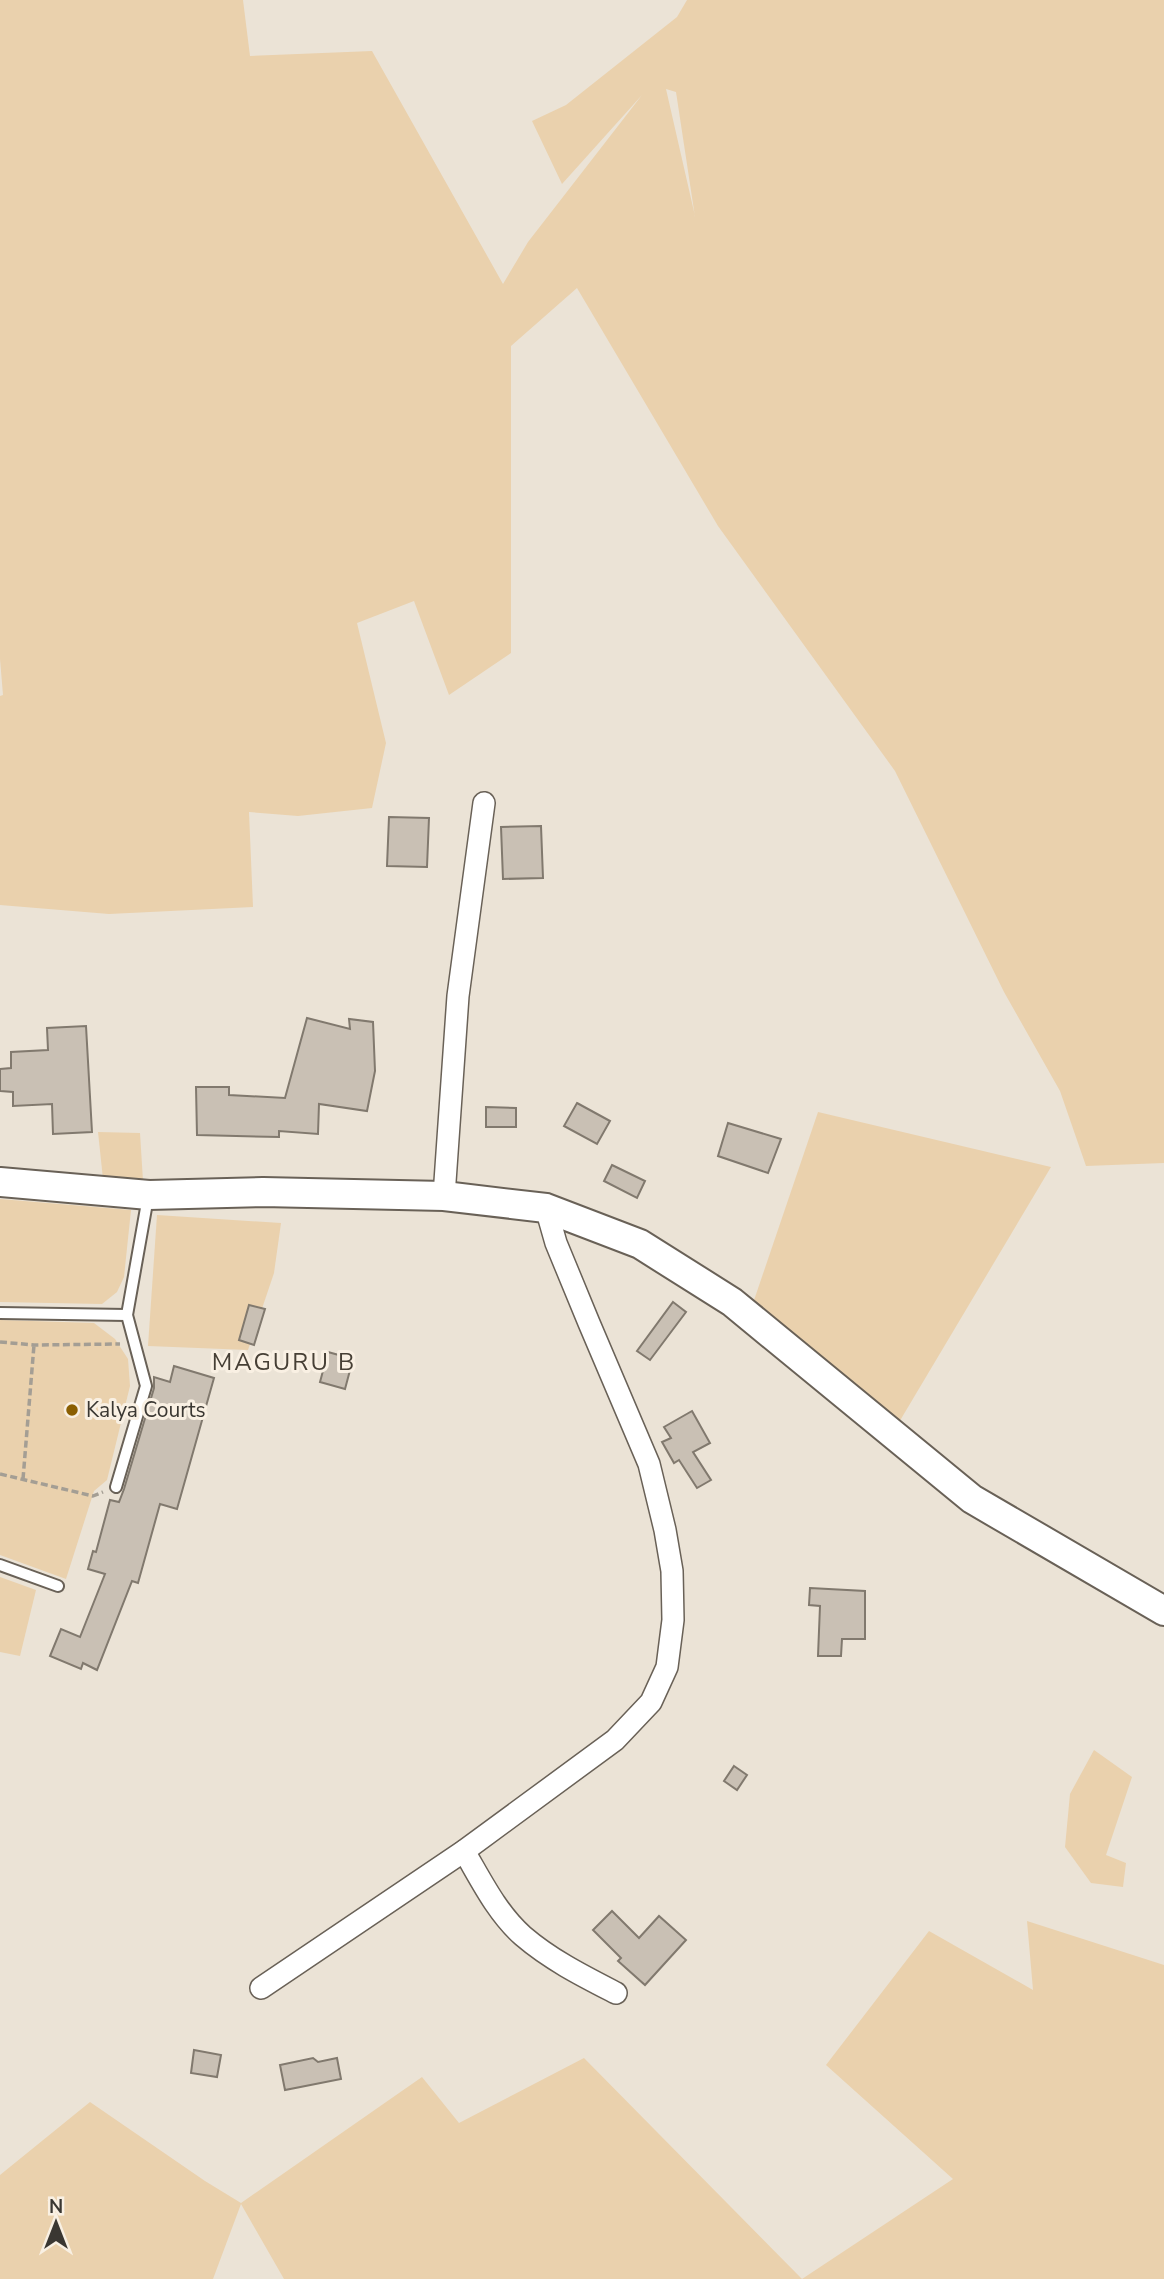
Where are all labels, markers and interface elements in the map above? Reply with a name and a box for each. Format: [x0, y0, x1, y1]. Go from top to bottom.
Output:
district label: MAGURU B [212, 1346, 356, 1378]
place label: Kalya Courts [86, 1396, 206, 1424]
marker: Kalya Courts [64, 1402, 80, 1418]
north arrow [21, 2188, 91, 2258]
text: N [49, 2194, 63, 2220]

